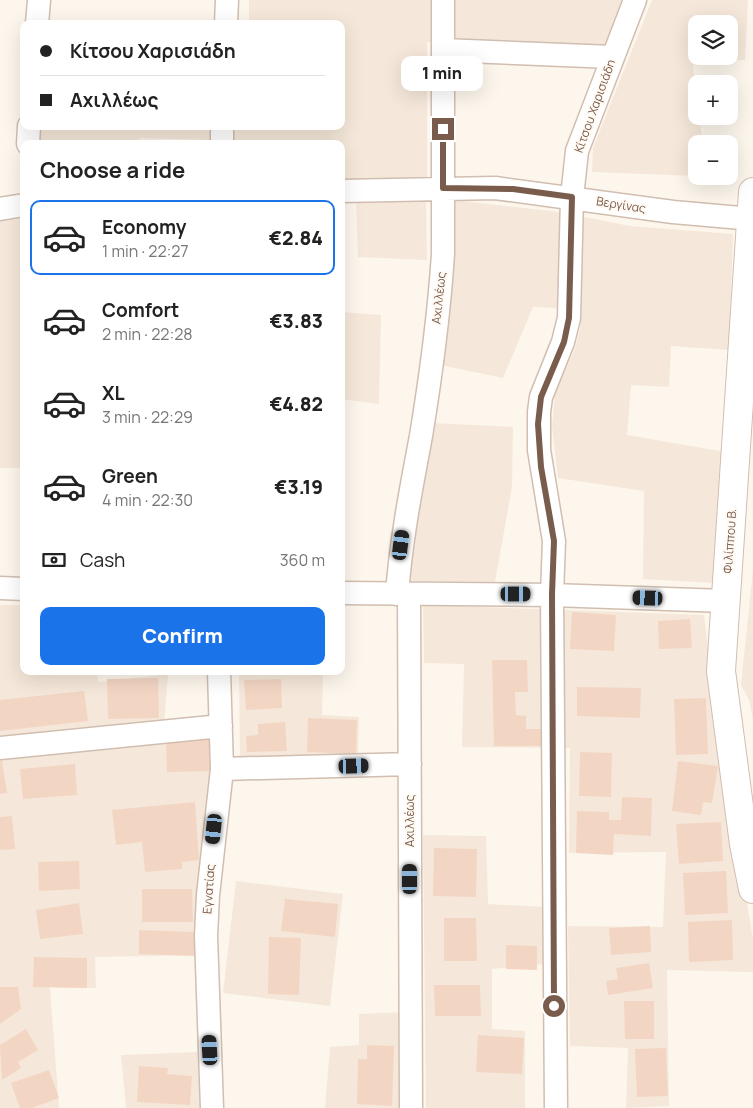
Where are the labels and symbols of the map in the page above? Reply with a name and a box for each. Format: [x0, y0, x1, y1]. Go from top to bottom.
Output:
callout: 1 min [402, 56, 484, 92]
street label: Κίτσου Χαρισιάδη [570, 57, 619, 155]
route end [432, 118, 454, 140]
street label: Βεργίνας [595, 192, 647, 217]
street label: Αχιλλέως [427, 271, 450, 325]
street label: Φιλίππου Β. [719, 508, 740, 574]
car [391, 529, 410, 561]
car [501, 587, 531, 602]
car [632, 590, 663, 606]
car [338, 758, 369, 774]
street label: Αχιλλέως [401, 794, 418, 847]
car [204, 813, 223, 845]
street label: Εγνατίας [198, 863, 219, 915]
car [402, 864, 417, 894]
route start [543, 995, 565, 1017]
car [201, 1035, 218, 1065]

